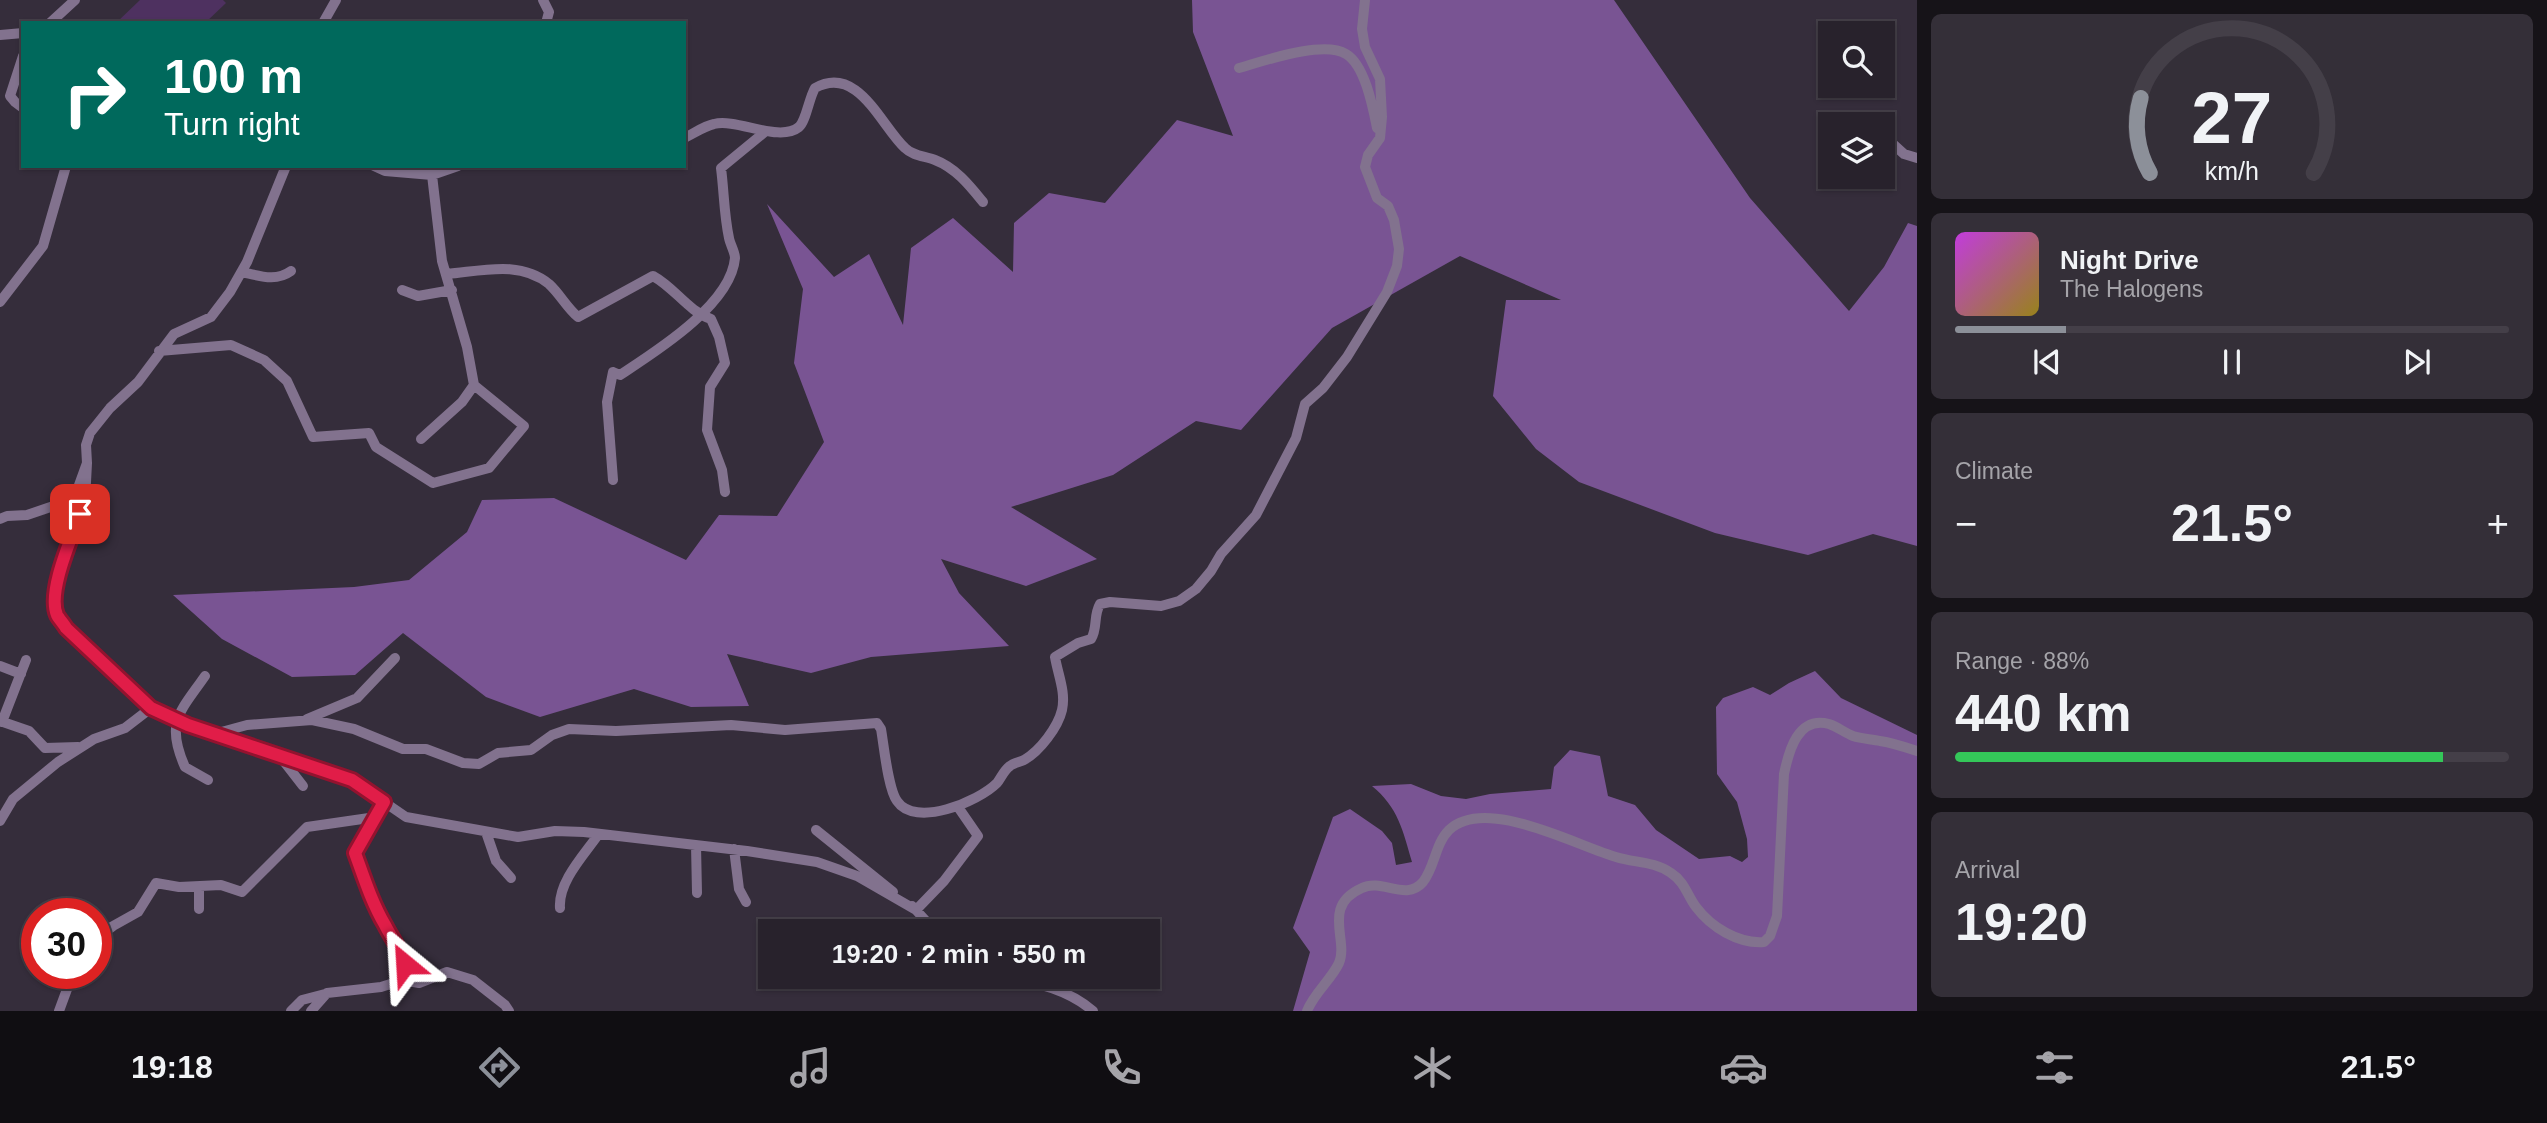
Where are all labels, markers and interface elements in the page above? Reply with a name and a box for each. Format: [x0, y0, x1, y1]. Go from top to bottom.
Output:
map controls [1818, 21, 1895, 189]
button: search [1818, 21, 1895, 98]
icon: right [49, 49, 140, 140]
text: 100 m [164, 49, 303, 103]
text: 27 [2192, 77, 2272, 158]
text: Turn right [164, 106, 300, 142]
button: layers [1818, 112, 1895, 189]
text: km/h [2205, 157, 2259, 185]
text: Night Drive [2060, 245, 2199, 275]
text: The Halogens [2060, 276, 2203, 302]
icon: previous [2028, 343, 2066, 381]
icon: pause [2213, 343, 2251, 381]
icon: next [2398, 343, 2436, 381]
text: Climate [1955, 458, 2033, 484]
pin [50, 484, 110, 544]
text: 21.5° [2171, 494, 2293, 552]
icon: arrive [61, 495, 99, 533]
text: − [1955, 503, 1977, 545]
text: + [2487, 503, 2509, 545]
text: Range · 88% [1955, 648, 2089, 674]
text: 440 km [1955, 684, 2131, 742]
text: Arrival [1955, 857, 2020, 883]
text: 19:20 [1955, 893, 2088, 951]
speed limit sign: 30 [21, 898, 112, 989]
position arrow [368, 927, 442, 1001]
text: 19:20 · 2 min · 550 m [832, 939, 1086, 969]
icon: directions [475, 1043, 524, 1092]
icon: music [786, 1043, 835, 1092]
icon: phone [1097, 1043, 1146, 1092]
icon: climate [1408, 1043, 1457, 1092]
icon: car [1719, 1043, 1768, 1092]
icon: filters [2030, 1043, 2079, 1092]
text: 19:18 [131, 1049, 213, 1085]
text: 21.5° [2341, 1049, 2416, 1085]

